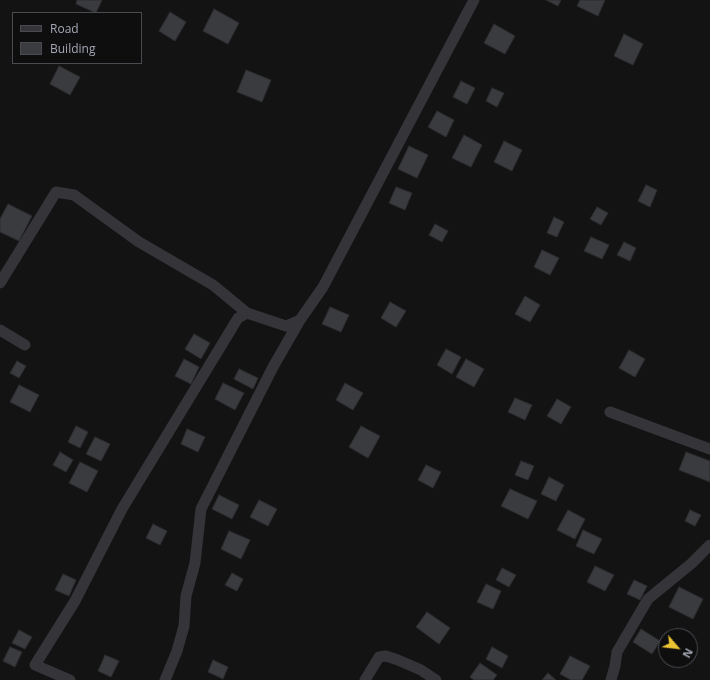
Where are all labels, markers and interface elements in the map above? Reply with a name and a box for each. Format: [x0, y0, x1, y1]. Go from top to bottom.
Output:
legend [12, 12, 142, 64]
text: Road [50, 20, 79, 37]
text: Building [50, 40, 95, 57]
north arrow [658, 628, 698, 668]
text: N [679, 646, 697, 661]

